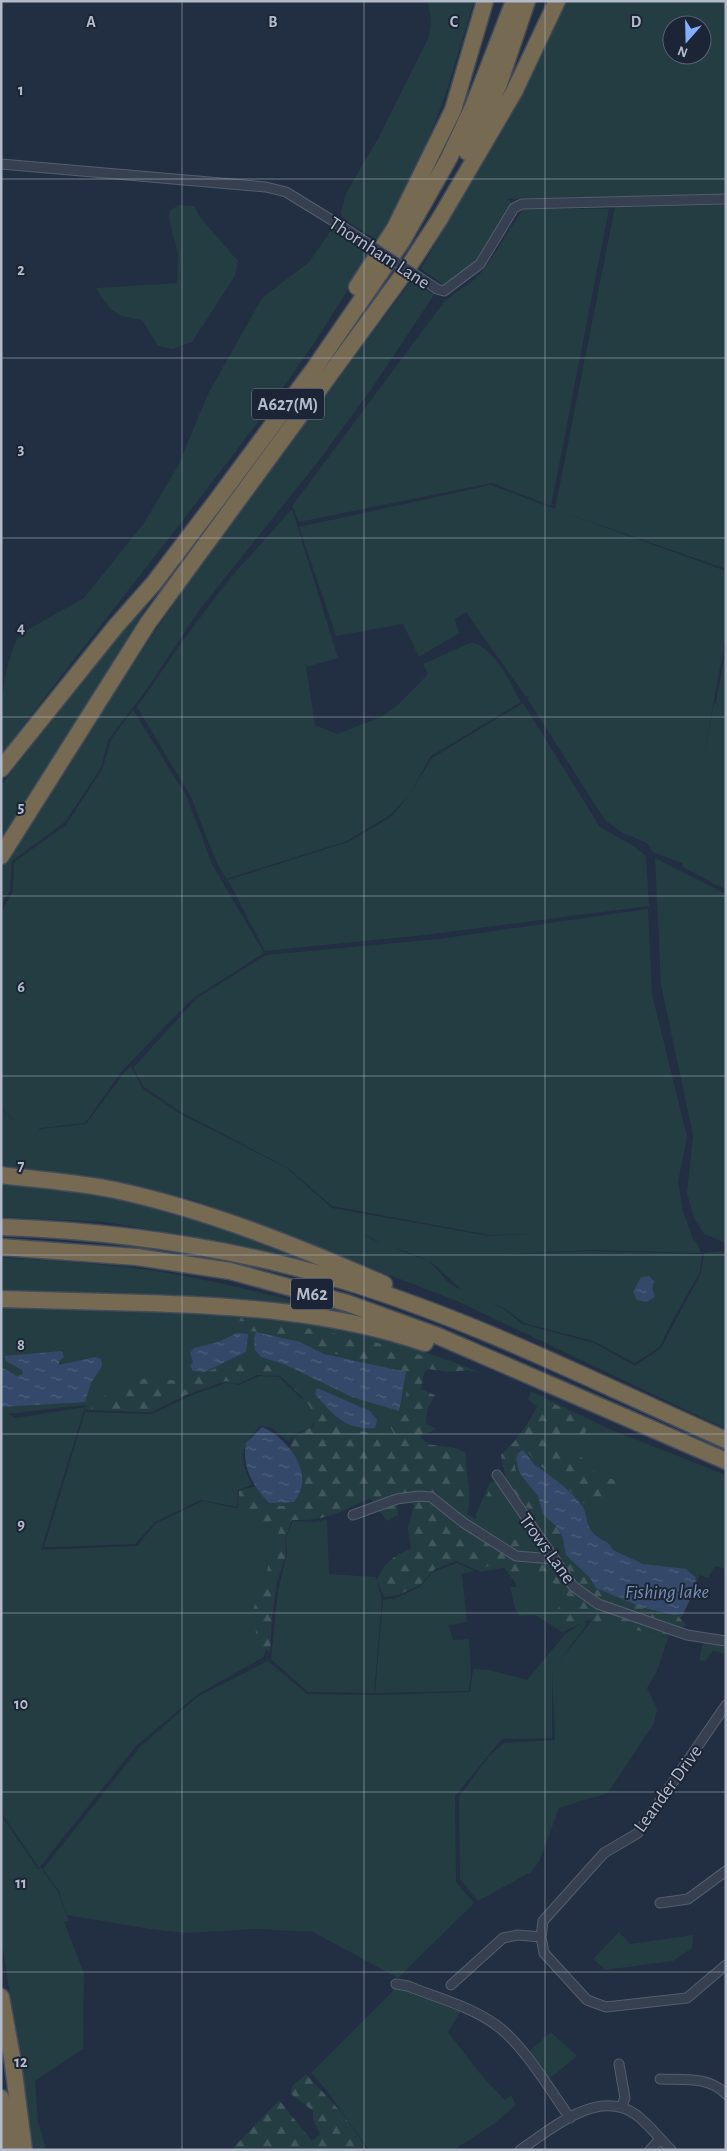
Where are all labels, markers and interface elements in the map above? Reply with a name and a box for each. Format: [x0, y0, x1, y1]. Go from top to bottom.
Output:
text: A [86, 14, 96, 30]
text: B [268, 14, 278, 30]
text: C [450, 14, 459, 30]
text: D [631, 14, 642, 30]
north arrow [662, 15, 712, 65]
text: N [676, 43, 690, 60]
text: 1 [18, 82, 24, 98]
street label: Thornham Lane [325, 214, 433, 293]
text: 2 [17, 262, 25, 278]
road number: A627(M) [252, 388, 324, 419]
text: 3 [18, 441, 25, 457]
text: 4 [17, 620, 25, 636]
text: 5 [18, 799, 25, 815]
text: 6 [17, 979, 25, 995]
text: 7 [18, 1158, 25, 1174]
road number: M62 [291, 1278, 333, 1310]
text: 8 [17, 1337, 25, 1353]
street label: Trows Lane [515, 1510, 578, 1587]
text: 9 [17, 1516, 25, 1532]
water label: Fishing lake [625, 1582, 710, 1602]
text: 10 [14, 1696, 28, 1712]
street label: Leander Drive [630, 1742, 706, 1836]
text: 11 [15, 1875, 27, 1891]
text: 12 [14, 2054, 28, 2070]

